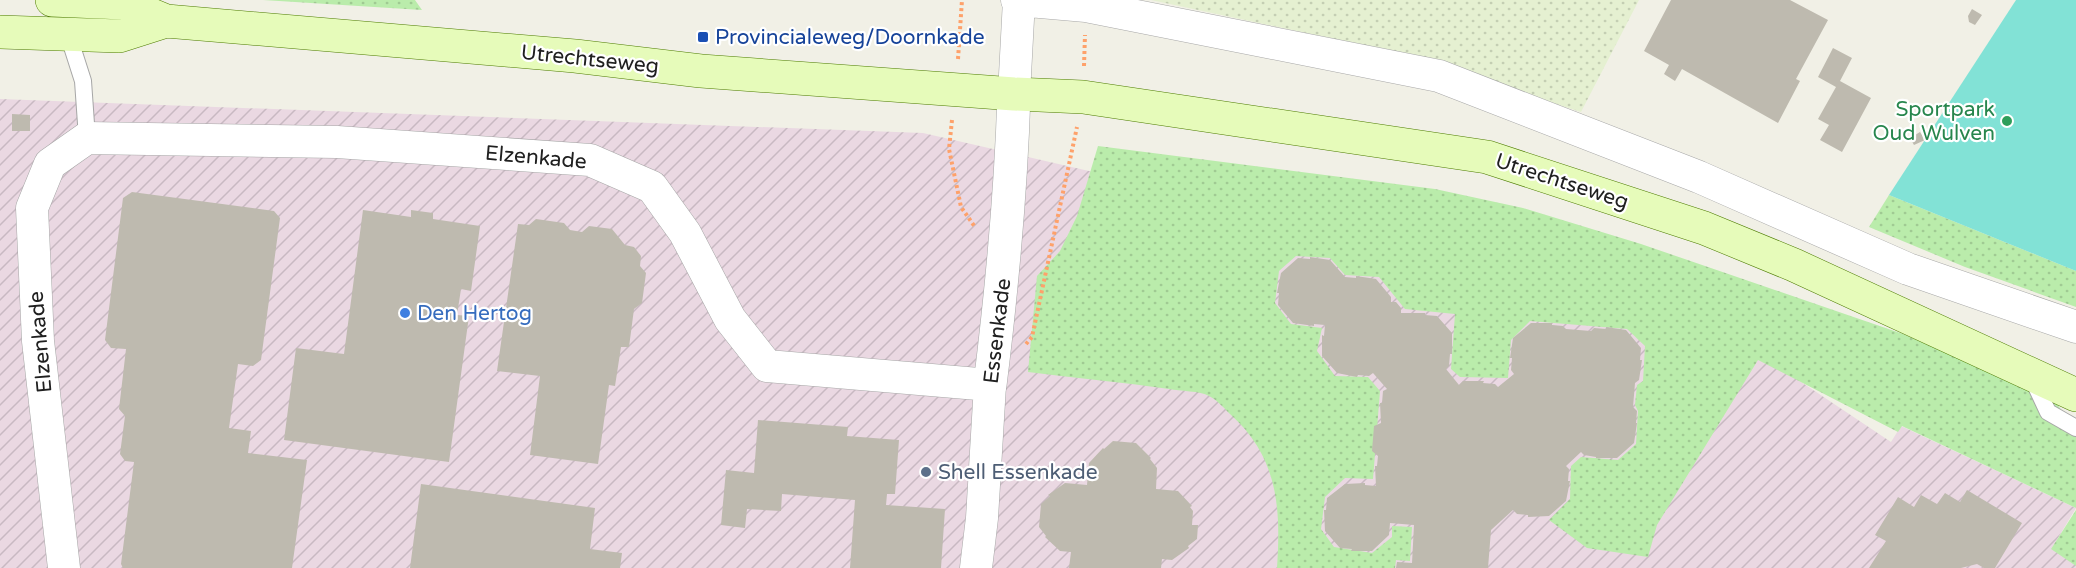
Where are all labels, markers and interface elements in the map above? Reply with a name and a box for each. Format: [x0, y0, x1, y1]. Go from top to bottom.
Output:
place label: Provincialeweg/Doornkade [715, 25, 985, 50]
marker: Provincialeweg/Doornkade [696, 30, 710, 44]
street label: Utrechtseweg [520, 40, 660, 79]
place label: Sportpark Oud Wulven [1873, 97, 1995, 146]
marker: Sportpark Oud Wulven [2000, 114, 2014, 128]
street label: Elzenkade [484, 141, 588, 174]
street label: Utrechtseweg [1492, 148, 1632, 215]
street label: Essenkade [979, 277, 1016, 385]
street label: Elzenkade [24, 290, 57, 394]
place label: Den Hertog [417, 301, 532, 326]
marker: Den Hertog [398, 306, 412, 320]
place label: Shell Essenkade [938, 460, 1098, 485]
marker: Shell Essenkade [919, 465, 933, 479]

